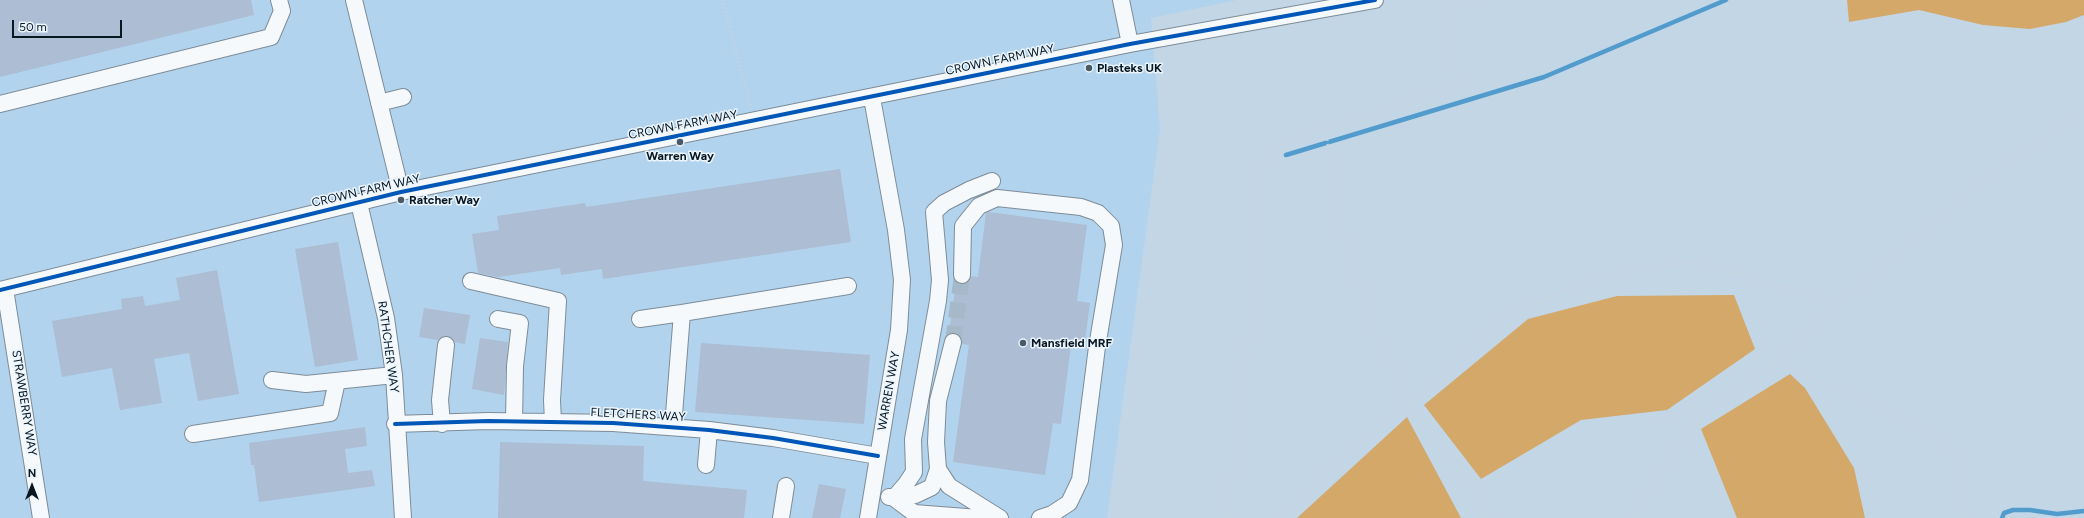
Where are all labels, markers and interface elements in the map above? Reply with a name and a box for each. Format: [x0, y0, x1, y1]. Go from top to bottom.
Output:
scale bar [14, 12, 124, 38]
text: 50 m [19, 20, 47, 34]
street label: CROWN FARM WAY [944, 41, 1056, 79]
place label: Plasteks UK [1097, 61, 1162, 75]
marker: Plasteks UK [1084, 63, 1094, 73]
street label: CROWN FARM WAY [627, 107, 739, 143]
marker: Warren Way [675, 137, 685, 147]
place label: Warren Way [646, 149, 714, 163]
street label: CROWN FARM WAY [310, 172, 422, 210]
place label: Ratcher Way [409, 193, 480, 207]
marker: Ratcher Way [396, 195, 406, 205]
street label: RATHCHER WAY [374, 300, 402, 394]
place label: Mansfield MRF [1031, 336, 1112, 350]
marker: Mansfield MRF [1018, 338, 1028, 348]
street label: STRAWBERRY WAY [9, 349, 39, 457]
street label: WARREN WAY [875, 350, 903, 432]
street label: FLETCHERS WAY [590, 405, 686, 425]
north arrow [12, 466, 52, 506]
text: N [28, 467, 36, 480]

